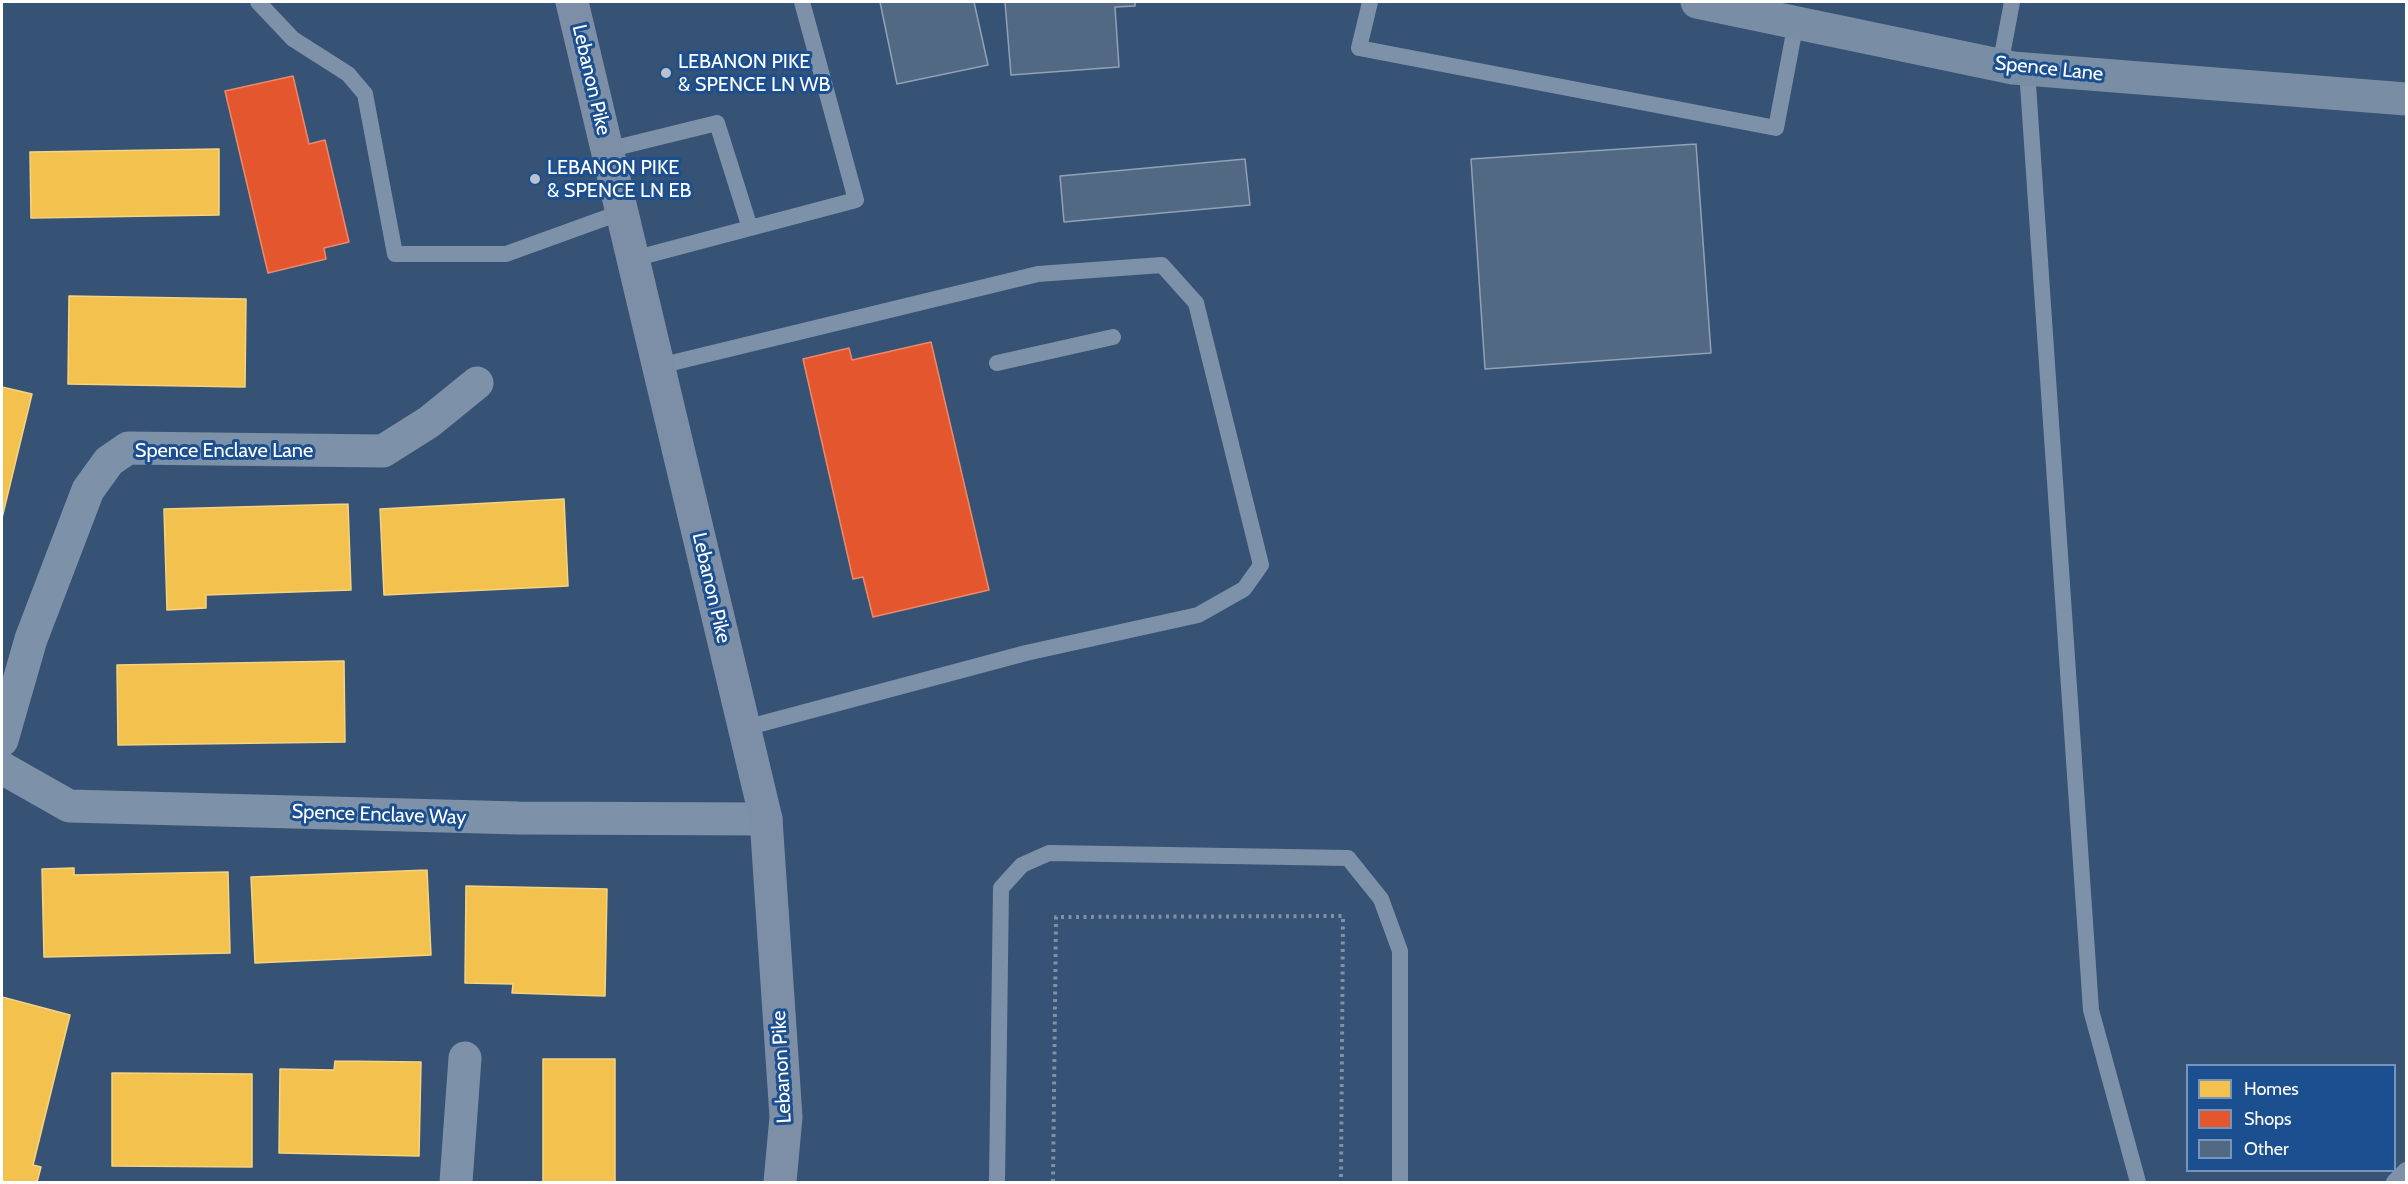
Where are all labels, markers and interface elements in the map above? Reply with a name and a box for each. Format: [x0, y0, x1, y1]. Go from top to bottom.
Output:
street label: Lebanon Pike [567, 22, 615, 138]
place label: LEBANON PIKE & SPENCE LN WB [678, 50, 830, 97]
street label: Spence Lane [1994, 51, 2104, 87]
marker: LEBANON PIKE & SPENCE LN WB [659, 66, 673, 80]
place label: LEBANON PIKE & SPENCE LN EB [547, 156, 692, 203]
marker: LEBANON PIKE & SPENCE LN EB [528, 172, 542, 186]
street label: Spence Enclave Lane [135, 439, 313, 463]
street label: Lebanon Pike [687, 530, 735, 646]
street label: Spence Enclave Way [291, 800, 467, 830]
street label: Lebanon Pike [767, 1010, 797, 1124]
legend [2186, 1064, 2396, 1172]
text: Homes [2244, 1078, 2299, 1100]
text: Shops [2244, 1108, 2292, 1130]
text: Other [2244, 1138, 2289, 1160]

